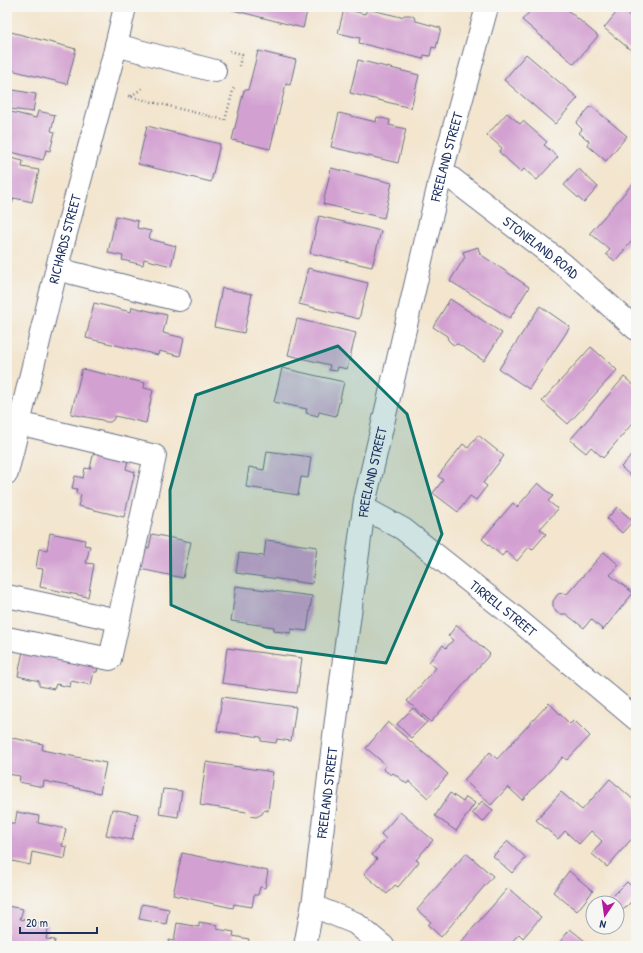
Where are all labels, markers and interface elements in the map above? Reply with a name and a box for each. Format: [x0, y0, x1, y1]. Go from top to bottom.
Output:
street label: FREELAND STREET [425, 109, 467, 204]
street label: RICHARDS STREET [43, 192, 85, 286]
street label: STONELAND ROAD [499, 211, 583, 283]
street label: FREELAND STREET [353, 424, 391, 519]
street label: TIRRELL STREET [466, 575, 541, 641]
street label: FREELAND STREET [311, 745, 342, 840]
north arrow [585, 895, 625, 935]
scale bar [20, 909, 97, 935]
text: 20 m [26, 914, 48, 931]
text: N [598, 917, 607, 932]

